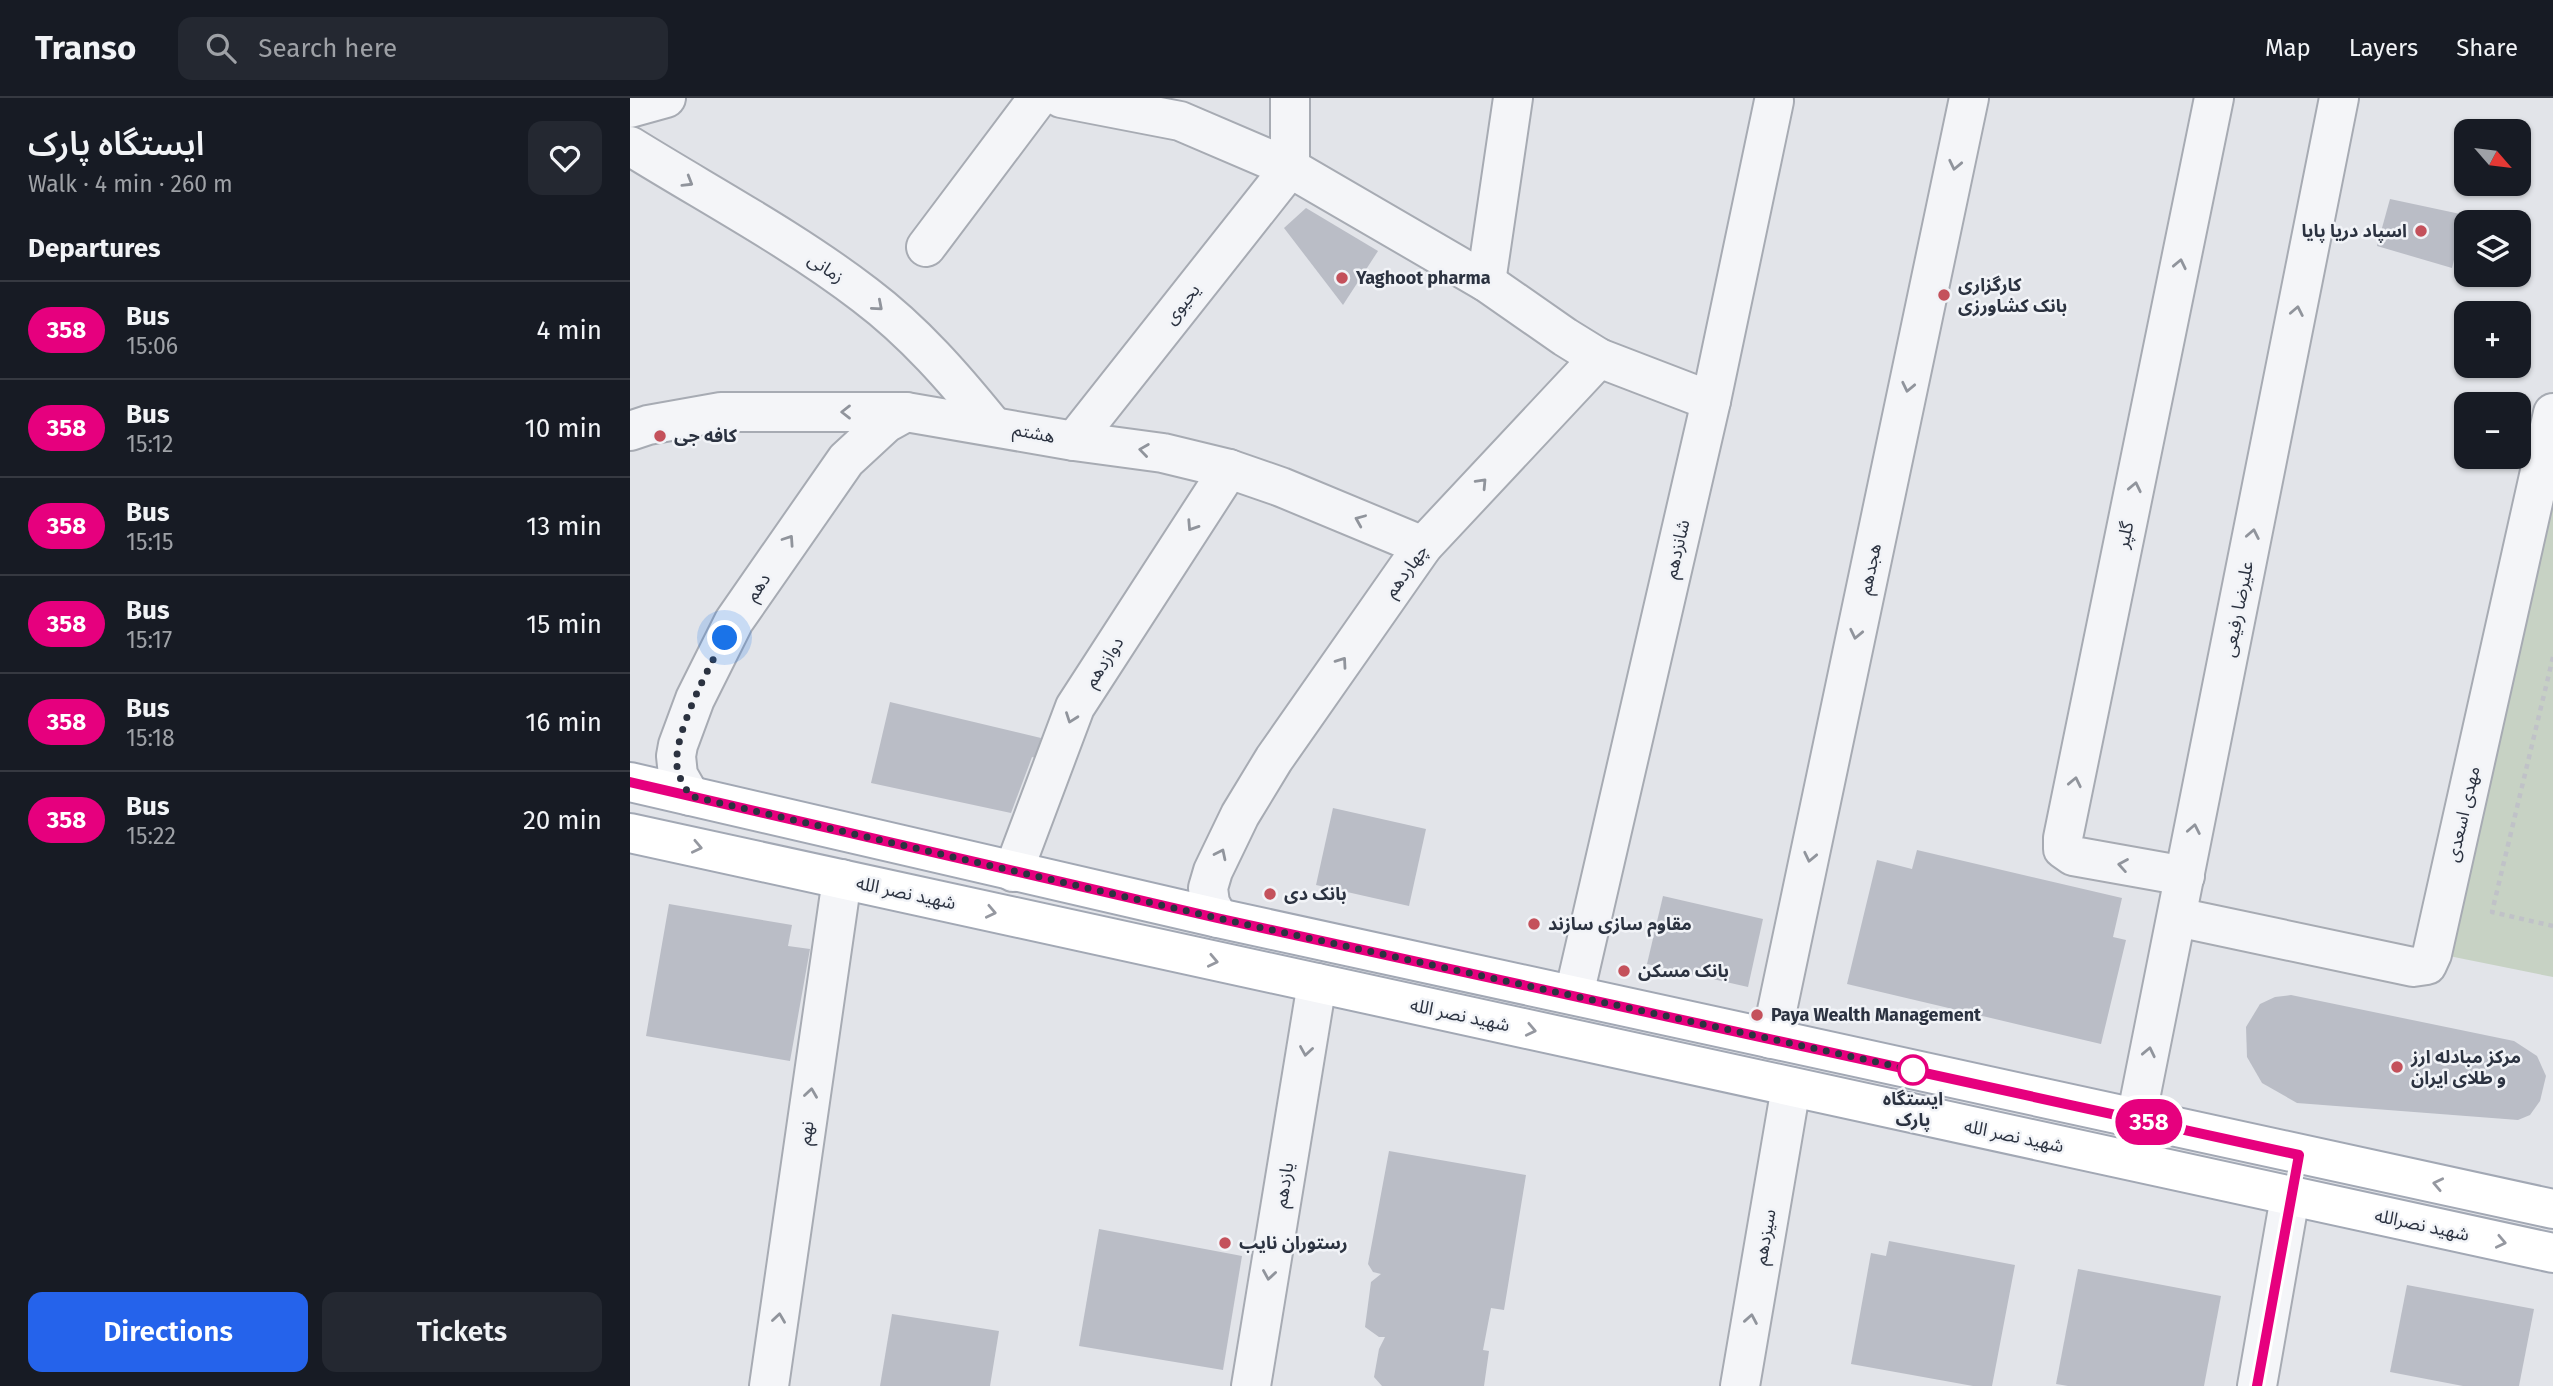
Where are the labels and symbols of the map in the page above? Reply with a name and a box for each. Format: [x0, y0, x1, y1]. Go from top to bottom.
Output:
north arrow [2454, 119, 2530, 196]
one-way arrow [1949, 159, 1964, 171]
one-way arrow [681, 174, 694, 187]
place label: اسپاد دریا پایا [2301, 220, 2407, 243]
marker: اسپاد دریا پایا [2413, 223, 2429, 239]
street label: زمانی [804, 248, 848, 288]
one-way arrow [2172, 258, 2187, 270]
place label: Yaghoot pharma [1355, 267, 1491, 289]
marker: Yaghoot pharma [1334, 270, 1350, 286]
place label: کارگزاری بانک کشاورزی [1958, 274, 2067, 317]
street label: یحیوی [1159, 279, 1205, 329]
marker: کارگزاری بانک کشاورزی [1936, 287, 1952, 303]
one-way arrow [870, 298, 883, 310]
one-way arrow [2289, 305, 2304, 317]
one-way arrow [1902, 381, 1917, 393]
one-way arrow [841, 404, 851, 420]
street label: هشتم [1011, 418, 1057, 450]
place label: کافه جی [674, 425, 738, 447]
marker: کافه جی [652, 428, 668, 444]
one-way arrow [1138, 443, 1150, 458]
one-way arrow [1473, 478, 1486, 491]
one-way arrow [2126, 481, 2141, 493]
one-way arrow [1355, 514, 1367, 528]
street label: شانزدهم [1660, 517, 1696, 581]
one-way arrow [1188, 518, 1201, 531]
street label: گلپر [2111, 519, 2139, 551]
one-way arrow [2245, 528, 2260, 540]
one-way arrow [781, 535, 793, 548]
street label: چهاردهم [1379, 540, 1434, 603]
street label: هجدهم [1854, 541, 1888, 597]
street label: علیرضا رفیعی [2218, 559, 2258, 659]
street label: دهم [741, 569, 777, 606]
your location [707, 620, 742, 655]
one-way arrow [1850, 628, 1865, 640]
street label: دوازدهم [1080, 633, 1130, 693]
one-way arrow [1334, 657, 1346, 670]
one-way arrow [1065, 712, 1079, 724]
street label: مهدی اسعدی [2441, 764, 2485, 864]
one-way arrow [2066, 776, 2081, 788]
one-way arrow [2186, 823, 2201, 835]
one-way arrow [691, 839, 703, 854]
one-way arrow [1213, 849, 1227, 861]
one-way arrow [1803, 851, 1818, 863]
one-way arrow [2117, 858, 2129, 873]
street label: شهید نصر الله [854, 872, 958, 914]
place label: بانک دی [1284, 883, 1347, 905]
marker: بانک دی [1262, 886, 1278, 902]
one-way arrow [985, 903, 997, 918]
place label: مقاوم سازی سازند [1548, 913, 1692, 937]
marker: مقاوم سازی سازند [1526, 916, 1542, 932]
one-way arrow [1207, 952, 1219, 967]
place label: بانک مسکن [1638, 960, 1729, 982]
marker: بانک مسکن [1616, 963, 1632, 979]
street label: شهید نصر الله [1408, 994, 1512, 1036]
place label: Paya Wealth Management [1771, 1004, 1982, 1026]
marker: Paya Wealth Management [1749, 1007, 1765, 1023]
one-way arrow [1525, 1022, 1537, 1037]
one-way arrow [1299, 1045, 1314, 1057]
one-way arrow [2141, 1046, 2156, 1058]
place label: مركز مبادله ارز و طلای ايران [2410, 1046, 2521, 1089]
marker: ایستگاه پارک [1898, 1055, 1928, 1085]
marker: مركز مبادله ارز و طلای ايران [2389, 1059, 2405, 1075]
one-way arrow [804, 1087, 819, 1099]
place label: ایستگاه پارک [1883, 1088, 1943, 1132]
line badge: 358 [2109, 1099, 2189, 1145]
street label: شهید نصر الله [1962, 1115, 2066, 1157]
street label: نهم [793, 1120, 821, 1147]
street label: یازدهم [1270, 1161, 1300, 1210]
one-way arrow [2432, 1177, 2444, 1192]
street label: شهید نصرالله [2373, 1204, 2471, 1246]
street label: سیزدهم [1749, 1207, 1783, 1267]
place label: رستوران نایب [1239, 1232, 1348, 1254]
one-way arrow [2495, 1233, 2507, 1248]
marker: رستوران نایب [1217, 1235, 1233, 1251]
one-way arrow [1262, 1269, 1277, 1281]
one-way arrow [771, 1313, 786, 1324]
one-way arrow [1743, 1313, 1758, 1325]

